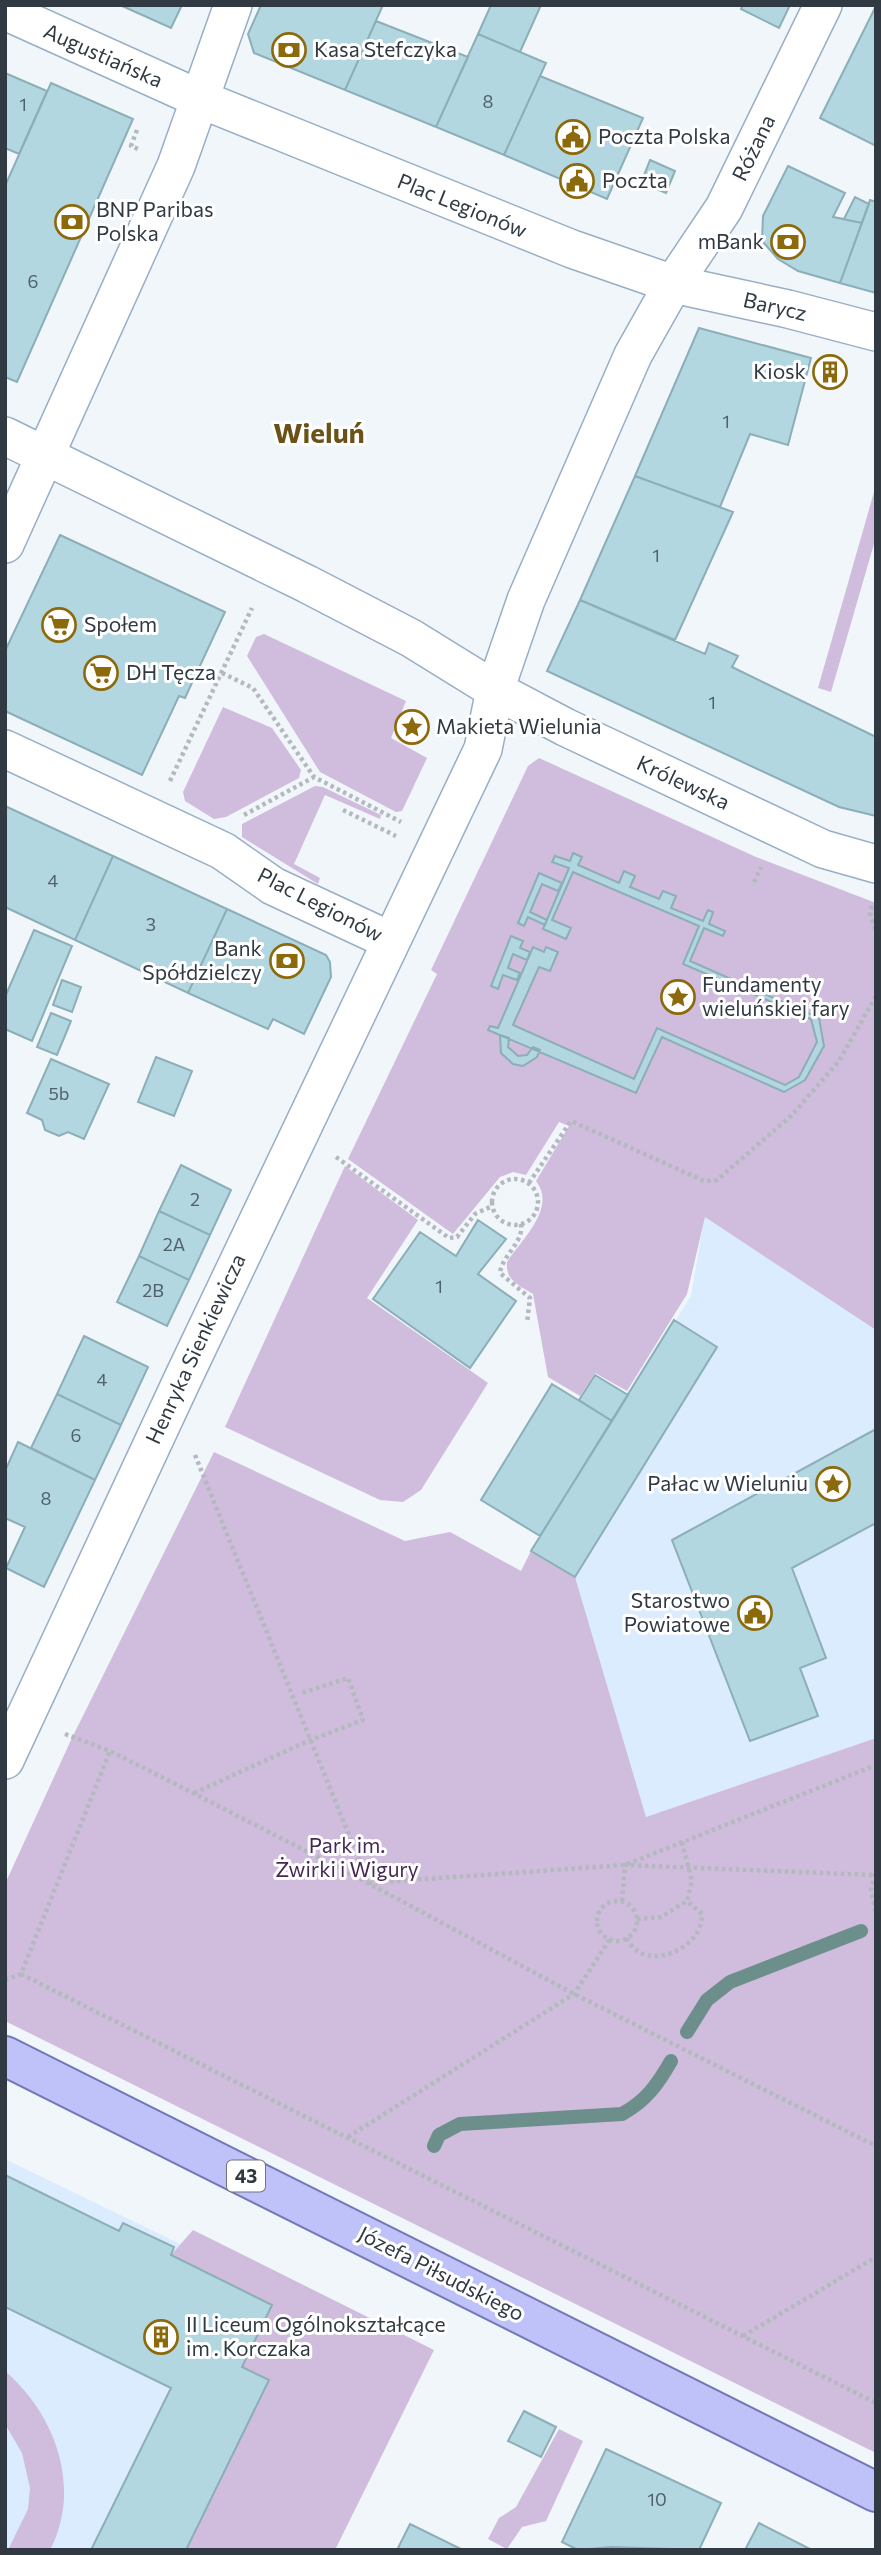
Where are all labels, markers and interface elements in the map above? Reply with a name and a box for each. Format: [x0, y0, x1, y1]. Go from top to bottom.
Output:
street label: Augustiańska [40, 17, 167, 92]
bank icon: Kasa Stefczyka [270, 31, 308, 69]
place label: Kasa Stefczyka [314, 36, 457, 61]
house number: 8 [483, 90, 494, 112]
house number: 1 [19, 93, 27, 115]
street label: Różana [726, 110, 779, 184]
public building icon: Poczta Polska [554, 118, 592, 156]
place label: Poczta Polska [598, 123, 730, 148]
public building icon: Poczta [558, 162, 596, 200]
street label: Plac Legionów [394, 167, 531, 242]
place label: Poczta [602, 167, 668, 192]
place label: BNP Paribas Polska [96, 196, 214, 245]
bank icon: BNP Paribas Polska [53, 203, 91, 241]
bank icon: mBank [769, 223, 807, 261]
place label: mBank [698, 228, 764, 253]
house number: 6 [28, 270, 38, 292]
street label: Barycz [741, 286, 809, 325]
building icon: Kiosk [811, 353, 849, 391]
place label: Kiosk [753, 358, 806, 383]
house number: 1 [722, 410, 730, 432]
district label: Wieluń [273, 415, 365, 449]
house number: 1 [652, 544, 660, 566]
supermarket icon: Społem [40, 606, 78, 644]
place label: Społem [84, 611, 157, 636]
supermarket icon: DH Tęcza [82, 654, 120, 692]
place label: DH Tęcza [126, 659, 216, 684]
house number: 1 [708, 691, 716, 713]
place icon: Makieta Wielunia [393, 708, 431, 746]
place label: Makieta Wielunia [436, 713, 602, 738]
street label: Królewska [633, 749, 734, 814]
street label: Plac Legionów [254, 861, 388, 946]
house number: 4 [48, 869, 59, 891]
house number: 3 [146, 913, 156, 935]
place label: Bank Spółdzielczy [142, 935, 262, 984]
bank icon: Bank Spółdzielczy [268, 942, 306, 980]
place label: Fundamenty wieluńskiej fary [702, 971, 850, 1020]
place icon: Fundamenty wieluńskiej fary [659, 978, 697, 1016]
house number: 5b [49, 1082, 70, 1104]
house number: 2 [190, 1188, 200, 1210]
house number: 2A [163, 1233, 185, 1255]
street label: Henryka Sienkiewicza [140, 1249, 250, 1447]
house number: 1 [435, 1275, 443, 1297]
house number: 2B [142, 1279, 164, 1301]
house number: 4 [97, 1368, 108, 1390]
house number: 6 [71, 1424, 81, 1446]
place icon: Pałac w Wieluniu [814, 1465, 852, 1503]
place label: Pałac w Wieluniu [647, 1470, 808, 1495]
house number: 8 [41, 1487, 52, 1509]
place label: Starostwo Powiatowe [624, 1587, 730, 1636]
public building icon: Starostwo Powiatowe [736, 1594, 774, 1632]
park label: Park im. Żwirki i Wigury [275, 1832, 419, 1881]
road number: 43 [227, 2160, 265, 2192]
street label: Józefa Piłsudskiego [355, 2220, 529, 2325]
place label: II Liceum Ogólnokształcące im . Korczaka [186, 2311, 446, 2360]
building icon: II Liceum Ogólnokształcące im . Korczaka [142, 2318, 180, 2356]
house number: 10 [647, 2488, 667, 2510]

